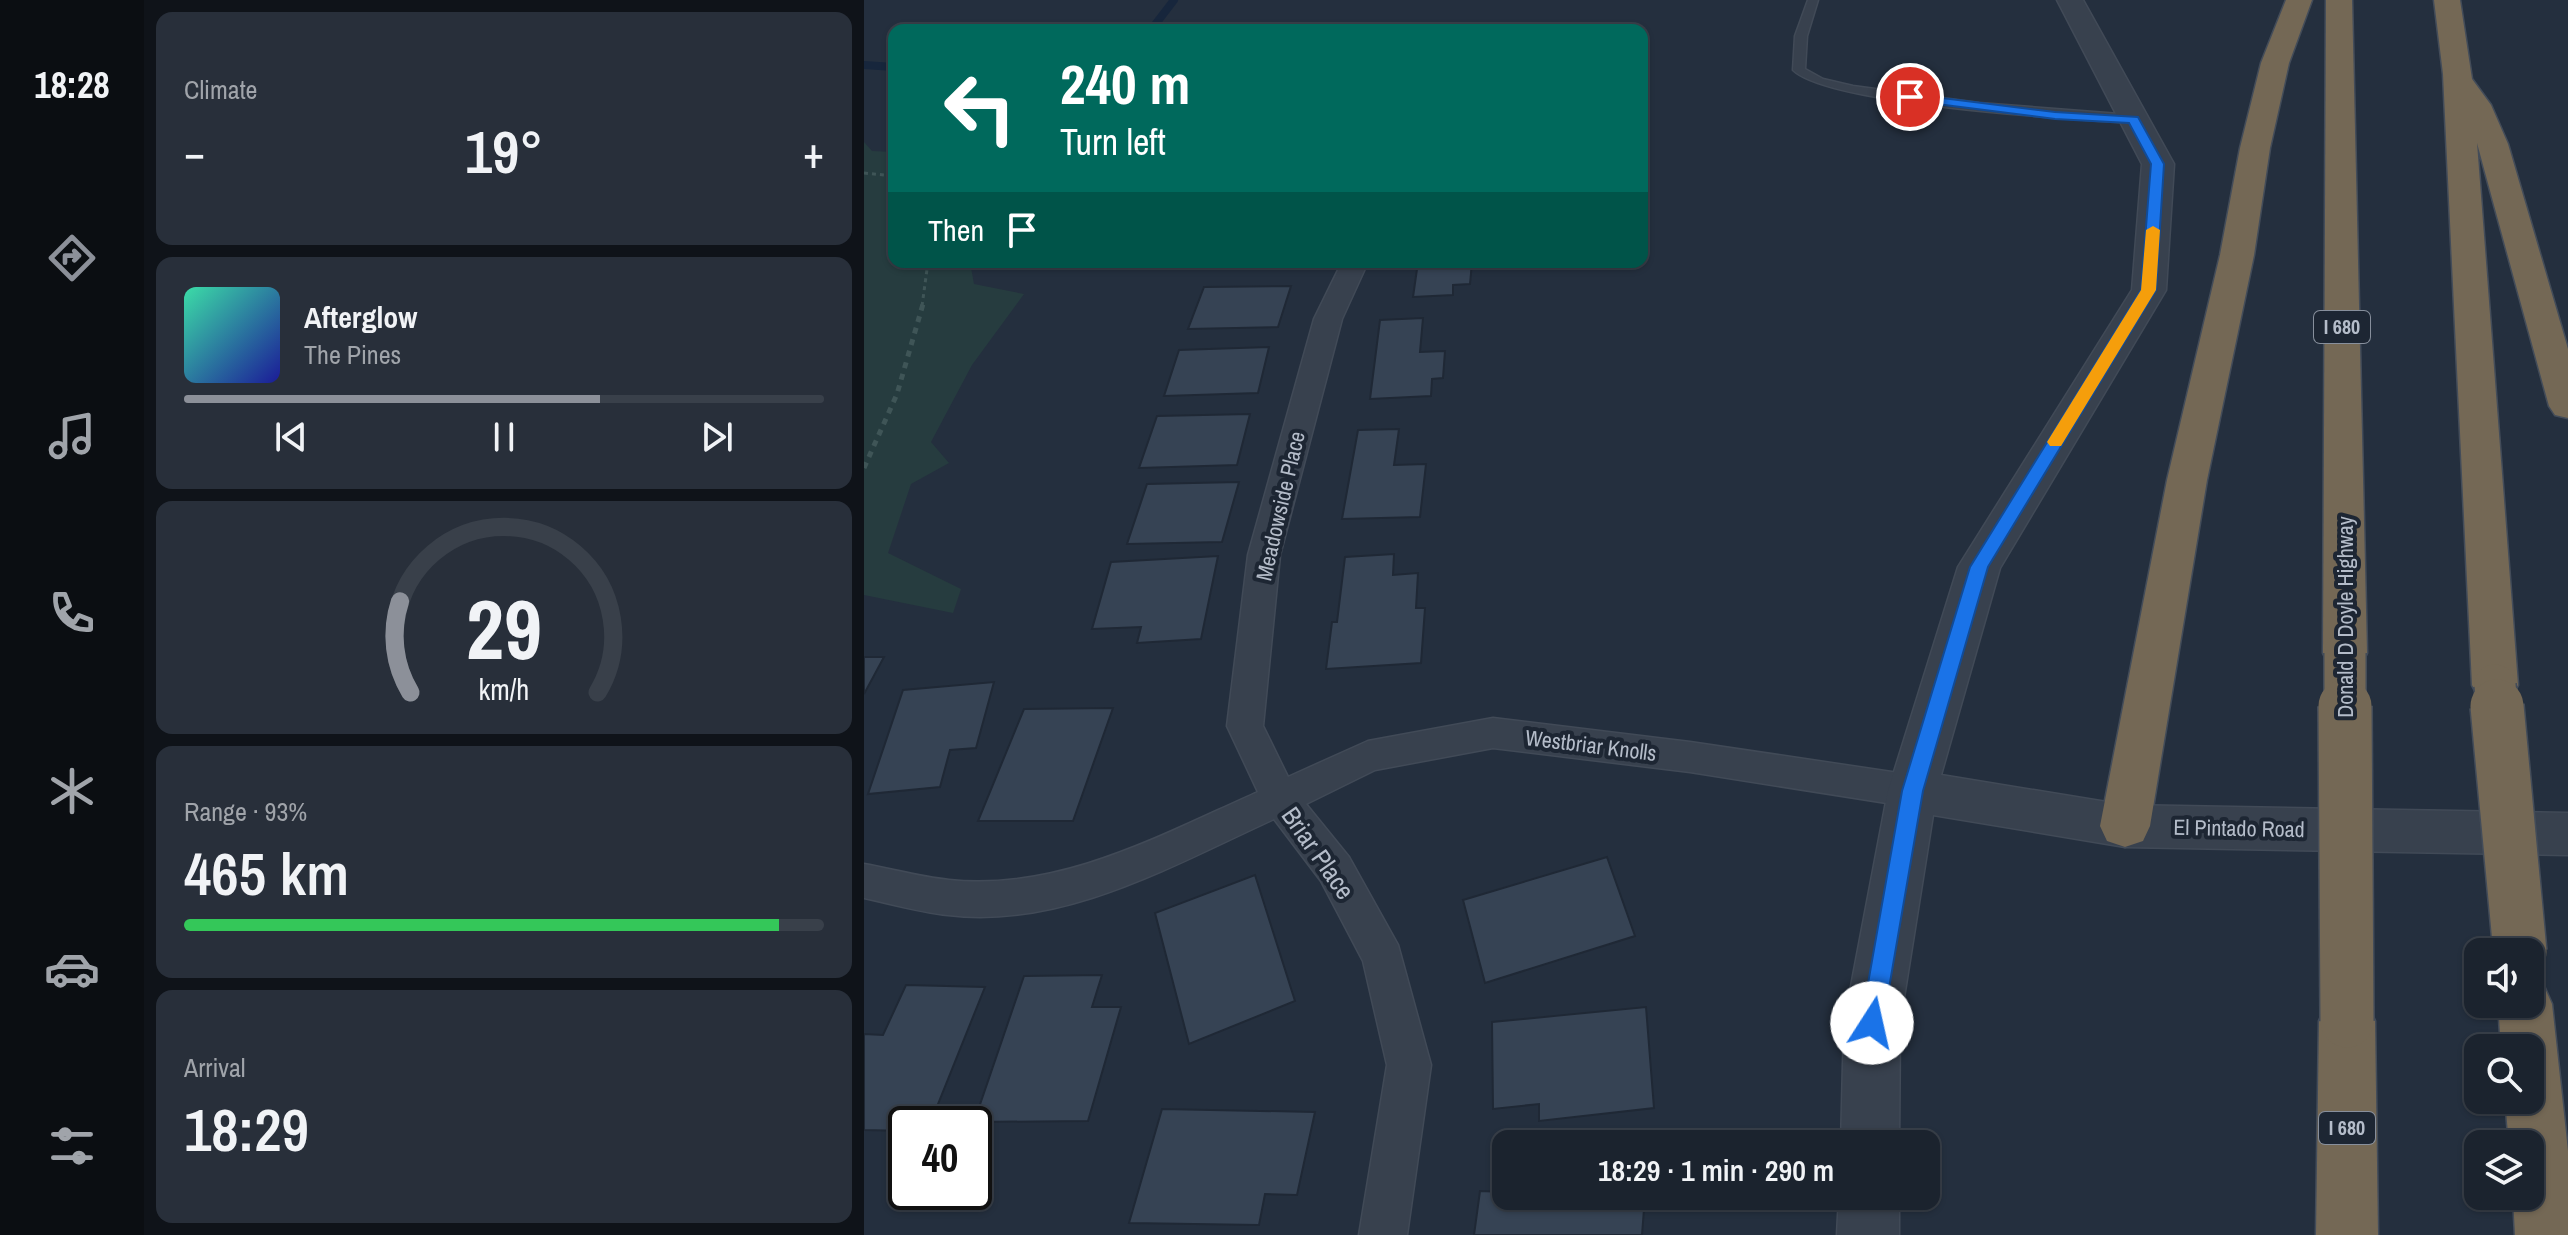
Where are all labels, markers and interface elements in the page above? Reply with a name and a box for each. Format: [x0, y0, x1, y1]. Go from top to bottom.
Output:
text: 240 m [1060, 46, 1190, 121]
icon: left [928, 56, 1032, 160]
text: 18:28 [34, 61, 110, 109]
pin [1876, 63, 1944, 131]
text: Climate [184, 72, 257, 107]
icon: arrive [1888, 75, 1932, 119]
text: 19° [465, 111, 543, 192]
text: Turn left [1060, 118, 1166, 166]
text: − [184, 122, 205, 182]
text: + [803, 122, 824, 182]
icon: arrive [1000, 208, 1044, 252]
text: Then [928, 210, 984, 250]
icon: directions [44, 230, 100, 286]
text: Afterglow [304, 297, 417, 337]
road number: I 680 [2314, 311, 2370, 343]
text: The Pines [304, 337, 401, 372]
icon: music [44, 408, 100, 464]
icon: previous [269, 415, 313, 459]
icon: pause [482, 415, 526, 459]
icon: next [695, 415, 739, 459]
street label: Meadowside Place [1248, 428, 1312, 584]
street label: Donald D Doyle Highway [2330, 516, 2360, 718]
text: 29 [466, 573, 542, 685]
icon: phone [44, 585, 100, 641]
text: km/h [479, 671, 529, 710]
street label: Westbriar Knolls [1524, 722, 1658, 768]
icon: climate [44, 763, 100, 819]
text: Range · 93% [184, 794, 307, 829]
street label: Briar Place [1274, 799, 1363, 906]
street label: El Pintado Road [2173, 812, 2305, 844]
text: 465 km [184, 833, 349, 914]
map controls [2464, 938, 2544, 1210]
button: sound [2464, 938, 2544, 1018]
icon: car [44, 941, 100, 997]
position arrow [1830, 981, 1914, 1065]
button: search [2464, 1034, 2544, 1114]
text: Arrival [184, 1050, 246, 1085]
text: 18:29 [184, 1089, 309, 1170]
speed limit sign: 40 [888, 1106, 992, 1210]
road number: I 680 [2319, 1112, 2375, 1144]
icon: filters [44, 1118, 100, 1174]
button: layers [2464, 1130, 2544, 1210]
text: 18:29 · 1 min · 290 m [1598, 1150, 1834, 1190]

